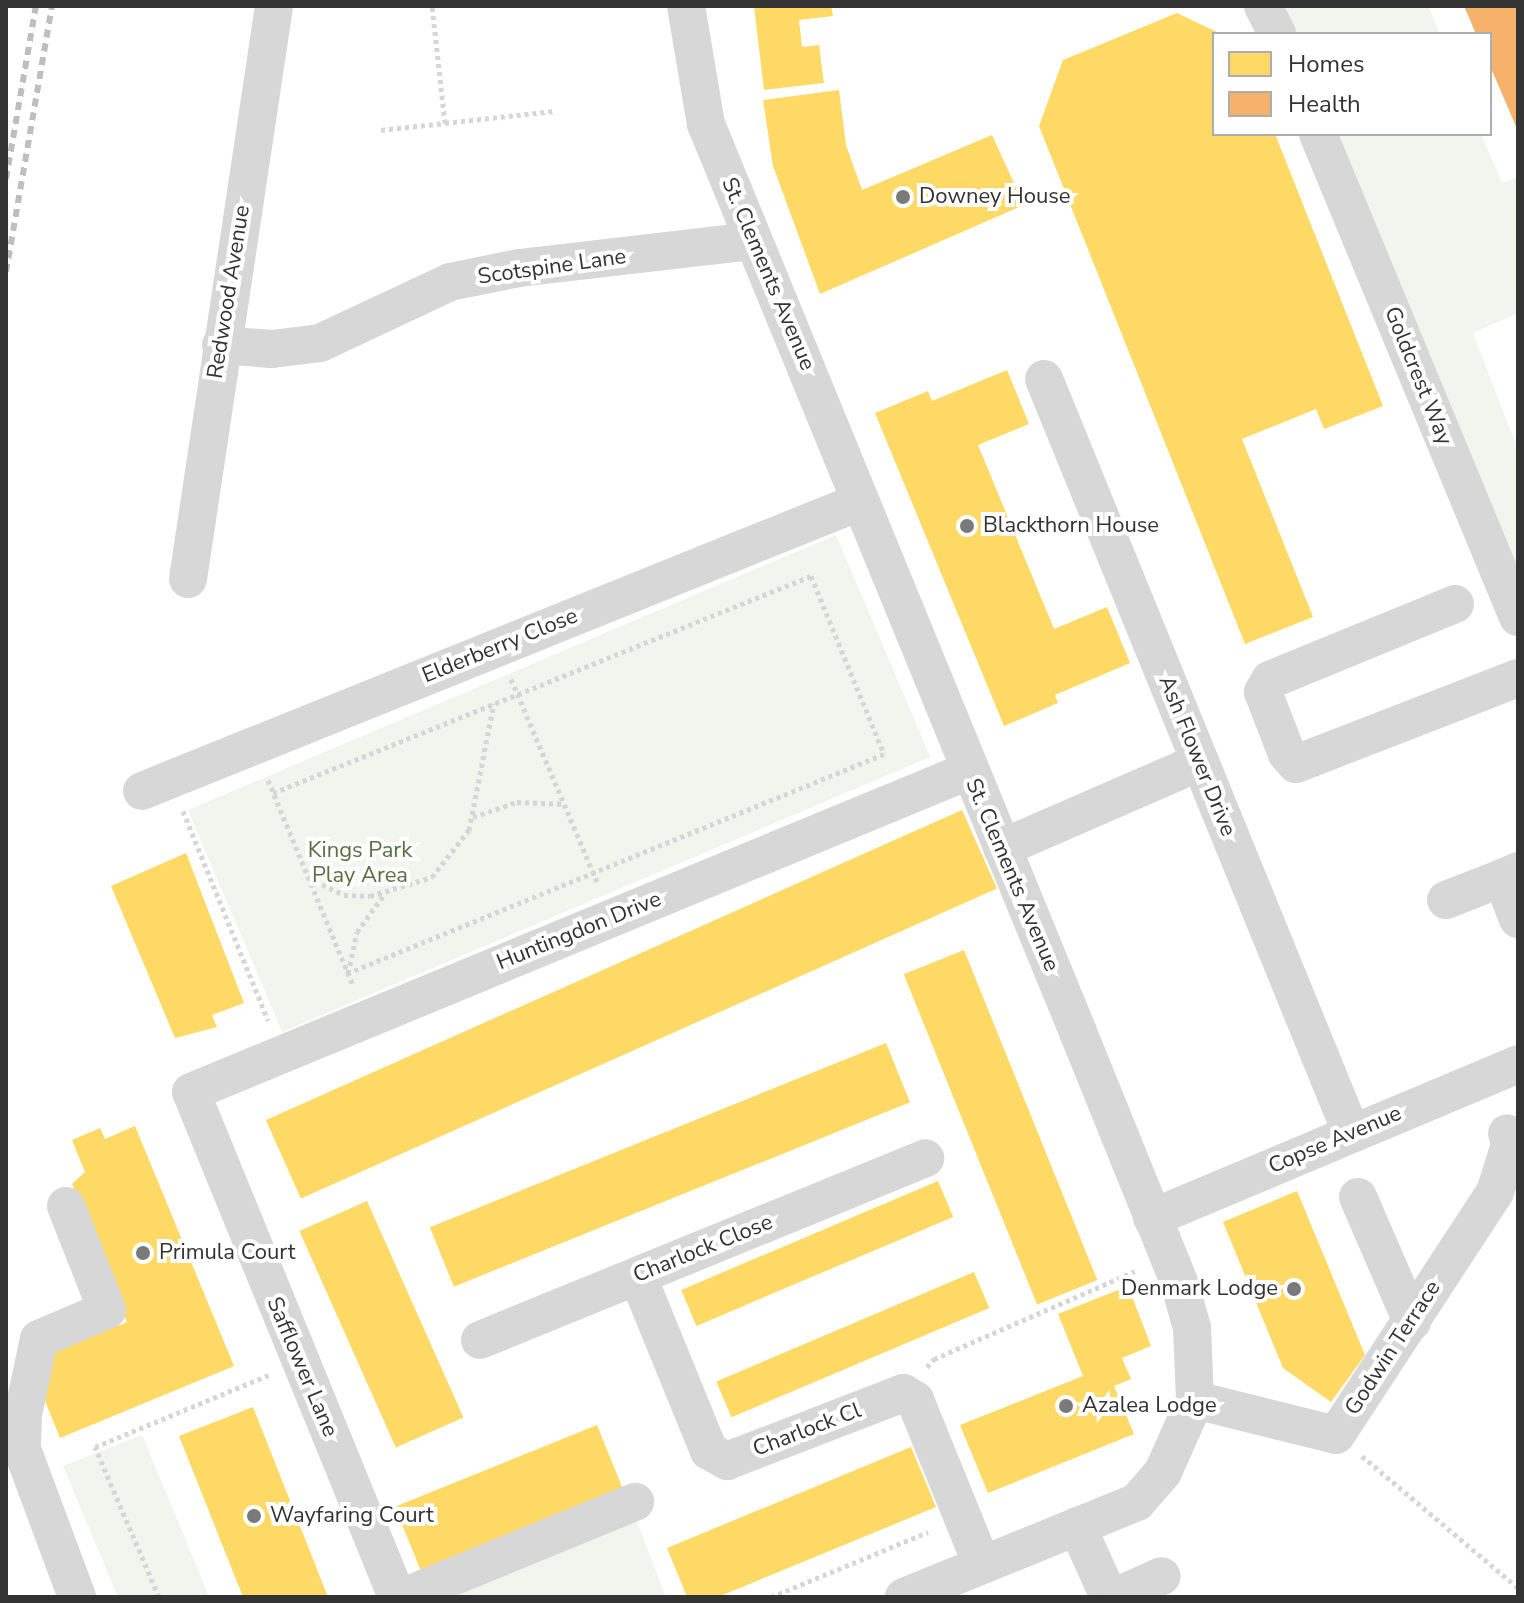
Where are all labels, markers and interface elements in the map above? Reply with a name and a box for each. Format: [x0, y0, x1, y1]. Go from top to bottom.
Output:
legend [1212, 32, 1492, 136]
text: Homes [1288, 48, 1364, 80]
text: Health [1288, 88, 1361, 120]
street label: St. Clements Avenue [715, 174, 821, 374]
place label: Downey House [919, 184, 1071, 210]
marker: Downey House [894, 188, 912, 206]
street label: Redwood Avenue [202, 203, 256, 381]
street label: Scotspine Lane [476, 244, 628, 290]
street label: Goldcrest Way [1378, 303, 1458, 449]
place label: Blackthorn House [983, 513, 1159, 539]
marker: Blackthorn House [958, 517, 976, 535]
street label: Elderberry Close [418, 603, 582, 689]
street label: Ash Flower Drive [1153, 672, 1241, 840]
street label: St. Clements Avenue [959, 775, 1065, 975]
park label: Kings Park Play Area [308, 837, 412, 888]
street label: Huntingdon Drive [493, 886, 665, 976]
street label: Copse Avenue [1265, 1100, 1405, 1180]
street label: Charlock Close [629, 1209, 777, 1289]
place label: Primula Court [159, 1240, 295, 1266]
marker: Primula Court [134, 1244, 152, 1262]
place label: Denmark Lodge [1121, 1276, 1278, 1302]
street label: Godwin Terrace [1340, 1276, 1446, 1420]
marker: Denmark Lodge [1285, 1280, 1303, 1298]
street label: Safflower Lane [261, 1293, 343, 1441]
place label: Azalea Lodge [1082, 1393, 1217, 1419]
street label: Charlock Cl [749, 1397, 865, 1463]
marker: Azalea Lodge [1057, 1397, 1075, 1415]
place label: Wayfaring Court [270, 1503, 434, 1529]
marker: Wayfaring Court [245, 1507, 263, 1525]

